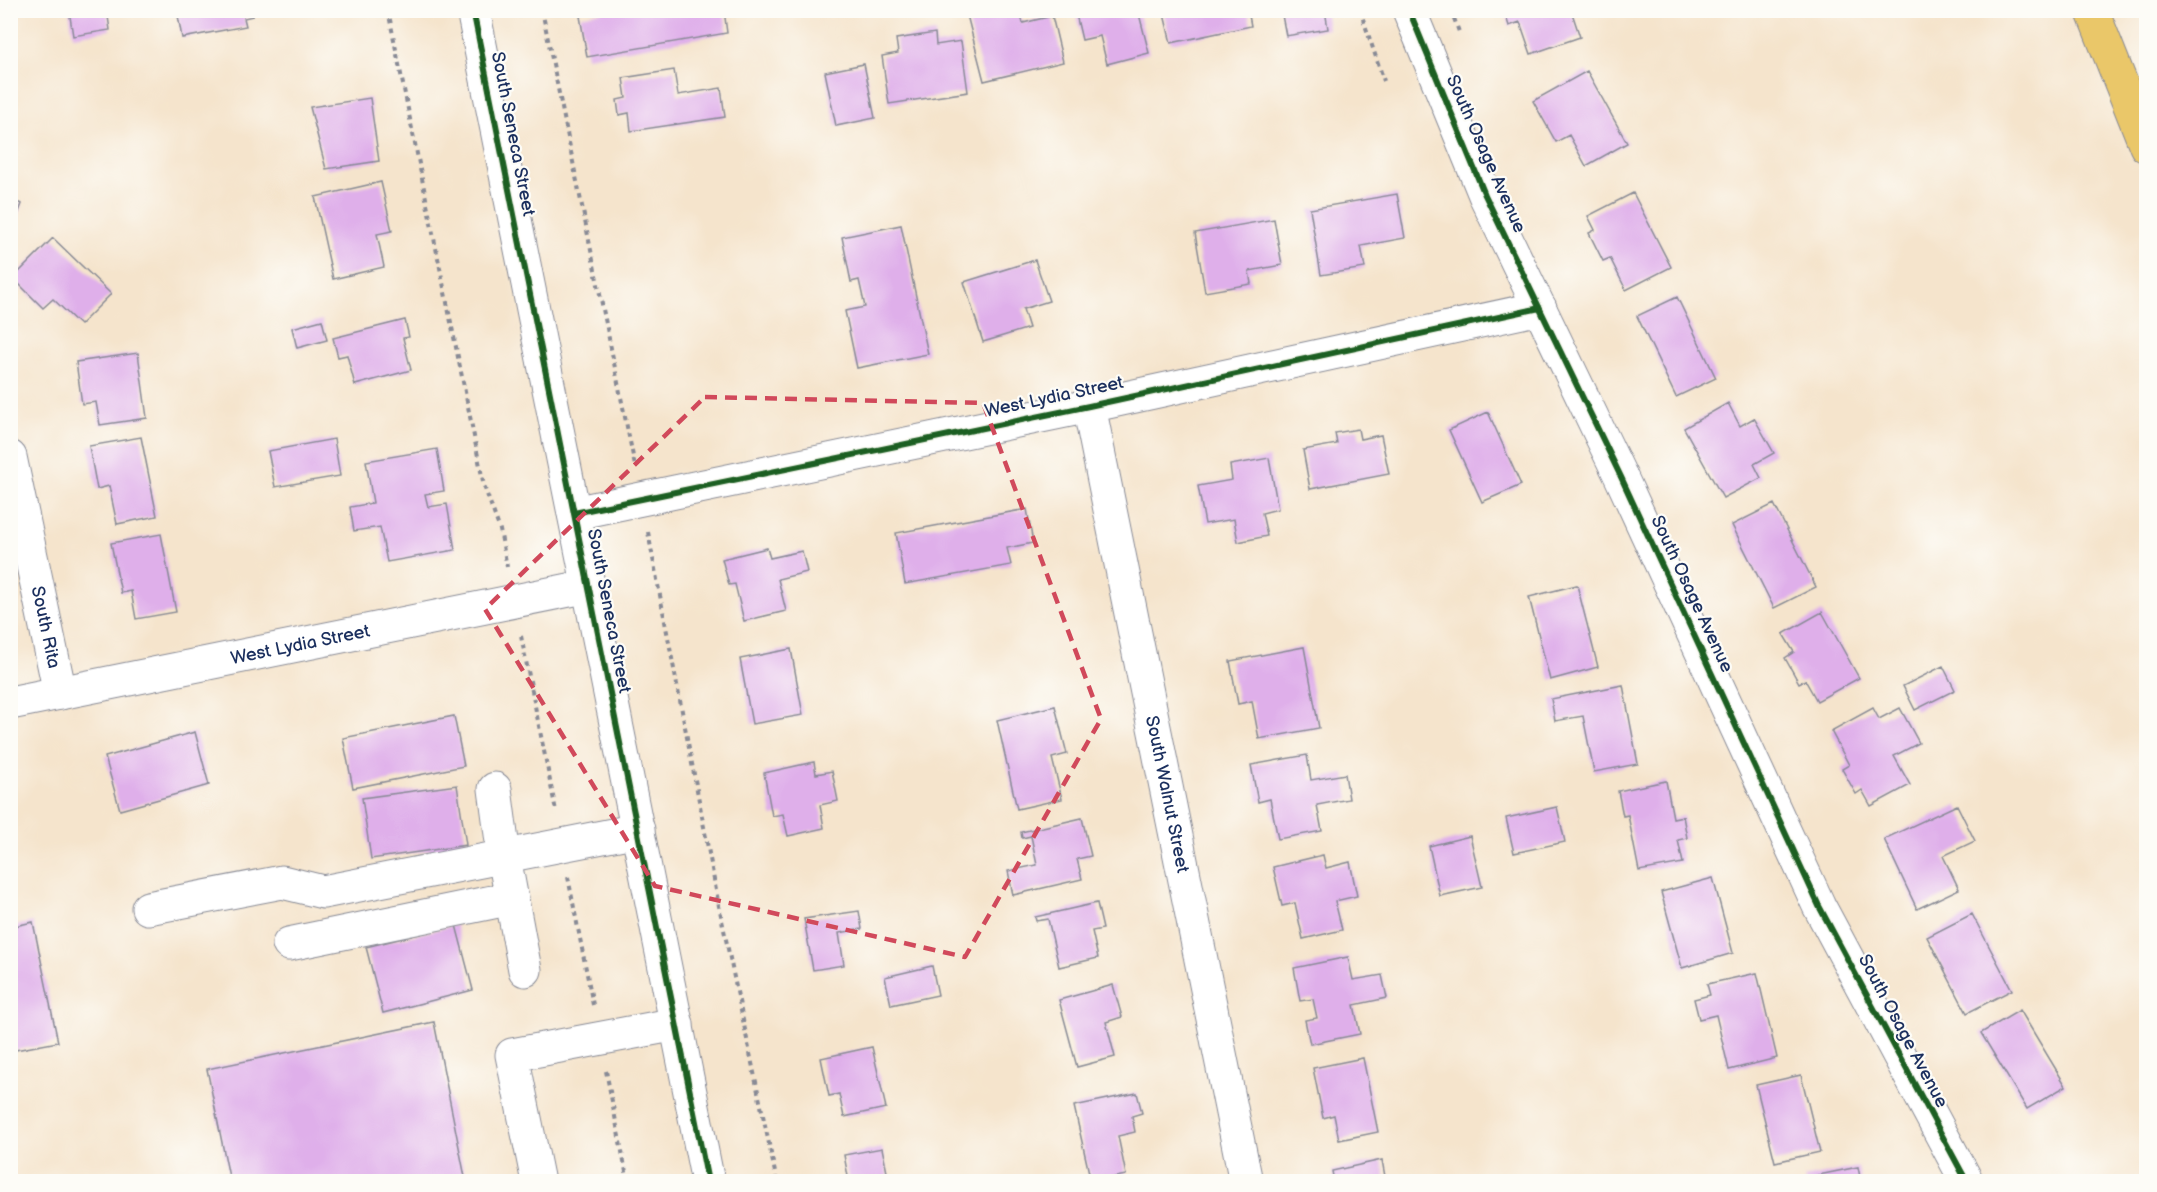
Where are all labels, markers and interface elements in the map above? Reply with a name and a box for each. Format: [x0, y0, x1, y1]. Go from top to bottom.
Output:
street label: South Seneca Street [487, 50, 539, 218]
street label: South Osage Avenue [1442, 72, 1530, 236]
street label: West Lydia Street [983, 372, 1126, 422]
street label: South Osage Avenue [1646, 512, 1738, 676]
street label: South Seneca Street [583, 527, 635, 695]
street label: South Rita [27, 584, 65, 670]
street label: West Lydia Street [229, 620, 372, 669]
street label: South Walnut Street [1141, 714, 1194, 875]
street label: South Osage Avenue [1854, 951, 1952, 1111]

